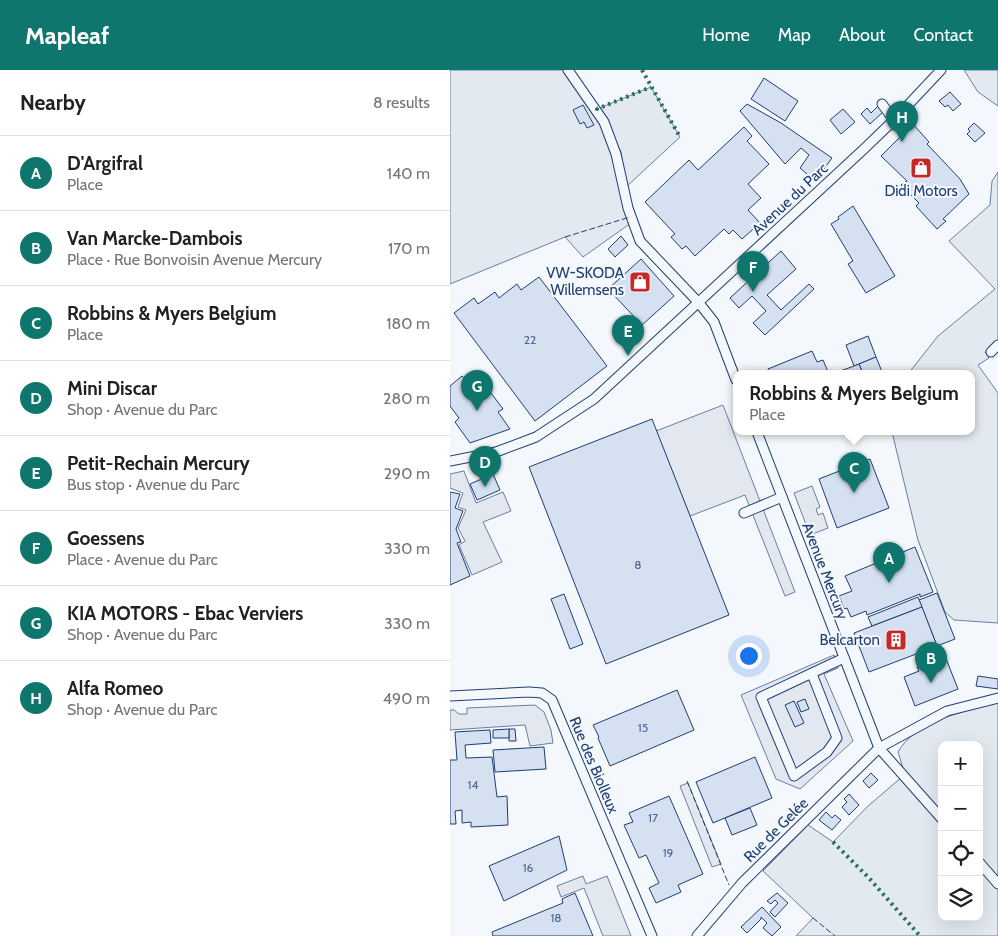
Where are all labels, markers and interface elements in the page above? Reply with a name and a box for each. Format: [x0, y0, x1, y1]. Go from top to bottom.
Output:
text: Mapleaf [25, 21, 109, 50]
text: Home [702, 24, 750, 46]
text: Map [778, 24, 811, 46]
text: About [839, 24, 885, 46]
text: Contact [913, 24, 973, 46]
text: Nearby [20, 90, 86, 115]
text: 8 results [373, 93, 430, 112]
pin: H [886, 101, 918, 142]
text: D'Argifral [67, 152, 143, 175]
shop icon: Didi Motors [909, 156, 933, 180]
street label: Avenue du Parc [748, 159, 832, 239]
text: A [31, 164, 41, 183]
text: 140 m [387, 164, 430, 183]
text: Place [67, 175, 103, 194]
place label: Didi Motors [884, 182, 958, 200]
text: Van Marcke-Dambois [67, 227, 242, 250]
text: B [31, 239, 41, 258]
text: 170 m [388, 239, 430, 258]
text: Place · Rue Bonvoisin Avenue Mercury [67, 250, 322, 269]
pin: F [737, 251, 769, 292]
place label: VW-SKODA Willemsens [546, 264, 625, 299]
shop icon: VW-SKODA Willemsens [628, 270, 652, 294]
text: Robbins & Myers Belgium [67, 302, 276, 325]
text: C [31, 314, 41, 333]
text: 180 m [386, 314, 430, 333]
pin: E [612, 315, 644, 356]
text: Place [67, 325, 103, 344]
house number: 22 [524, 332, 536, 347]
pin: G [461, 370, 493, 411]
popup [733, 370, 975, 435]
text: Mini Discar [67, 377, 157, 400]
text: Robbins & Myers Belgium [749, 382, 959, 405]
text: D [30, 389, 42, 408]
text: 280 m [383, 389, 430, 408]
text: Shop · Avenue du Parc [67, 400, 218, 419]
text: Place [749, 405, 785, 424]
pin: D [469, 446, 501, 487]
text: Petit-Rechain Mercury [67, 452, 250, 475]
pin: C [838, 452, 870, 493]
text: E [31, 464, 41, 483]
text: 290 m [384, 464, 430, 483]
text: Bus stop · Avenue du Parc [67, 475, 240, 494]
street label: Avenue Mercury [798, 520, 852, 622]
text: Goessens [67, 527, 145, 550]
text: F [32, 539, 40, 558]
text: 330 m [384, 539, 430, 558]
pin: A [873, 542, 905, 583]
text: Place · Avenue du Parc [67, 550, 218, 569]
house number: 8 [634, 557, 642, 572]
text: KIA MOTORS - Ebac Verviers [67, 602, 303, 625]
text: G [31, 614, 41, 633]
text: 330 m [384, 614, 430, 633]
text: Shop · Avenue du Parc [67, 625, 218, 644]
building icon: Belcarton [884, 628, 908, 652]
place label: Belcarton [820, 631, 880, 649]
pin: B [915, 642, 947, 683]
your location [736, 643, 762, 669]
text: Alfa Romeo [67, 677, 163, 700]
text: H [30, 689, 42, 708]
text: 490 m [383, 689, 430, 708]
text: Shop · Avenue du Parc [67, 700, 218, 719]
street label: Rue des Biolleux [566, 714, 622, 816]
house number: 15 [638, 720, 648, 735]
map controls [938, 741, 983, 921]
button: + [938, 741, 983, 786]
house number: 14 [468, 777, 478, 792]
button: − [938, 786, 983, 831]
street label: Rue de Gelée [740, 794, 812, 866]
house number: 17 [648, 810, 658, 825]
button: locate [938, 831, 983, 876]
house number: 19 [663, 845, 674, 860]
house number: 16 [523, 860, 534, 875]
button: layers [938, 876, 983, 921]
house number: 18 [550, 910, 562, 925]

